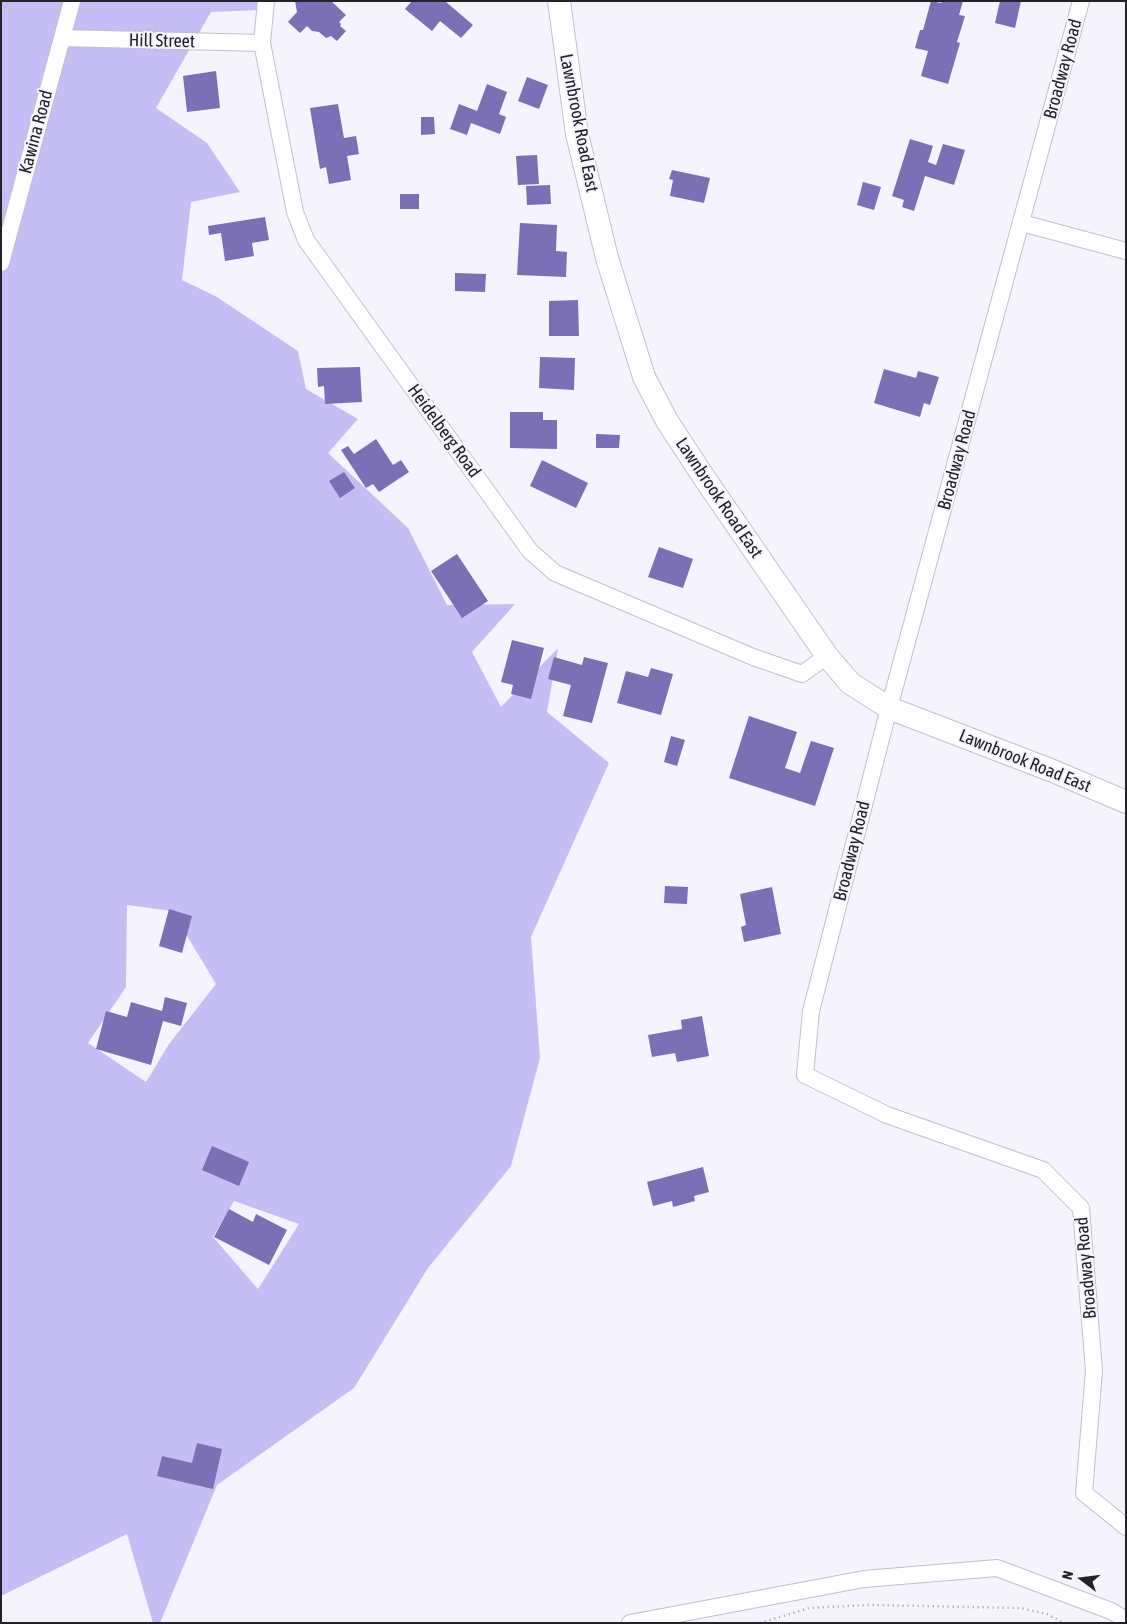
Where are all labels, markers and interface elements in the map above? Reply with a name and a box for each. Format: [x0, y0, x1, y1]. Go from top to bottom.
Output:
street label: Broadway Road [1039, 17, 1087, 121]
street label: Hill Street [129, 30, 195, 52]
street label: Lawnbrook Road East [555, 52, 603, 194]
street label: Kawina Road [14, 88, 58, 176]
street label: Heidelberg Road [403, 380, 485, 482]
street label: Broadway Road [933, 408, 981, 512]
street label: Lawnbrook Road East [671, 434, 767, 562]
street label: Lawnbrook Road East [956, 725, 1094, 797]
street label: Broadway Road [829, 799, 875, 903]
street label: Broadway Road [1071, 1216, 1101, 1320]
north arrow [1057, 1554, 1107, 1604]
text: N [1059, 1569, 1076, 1581]

